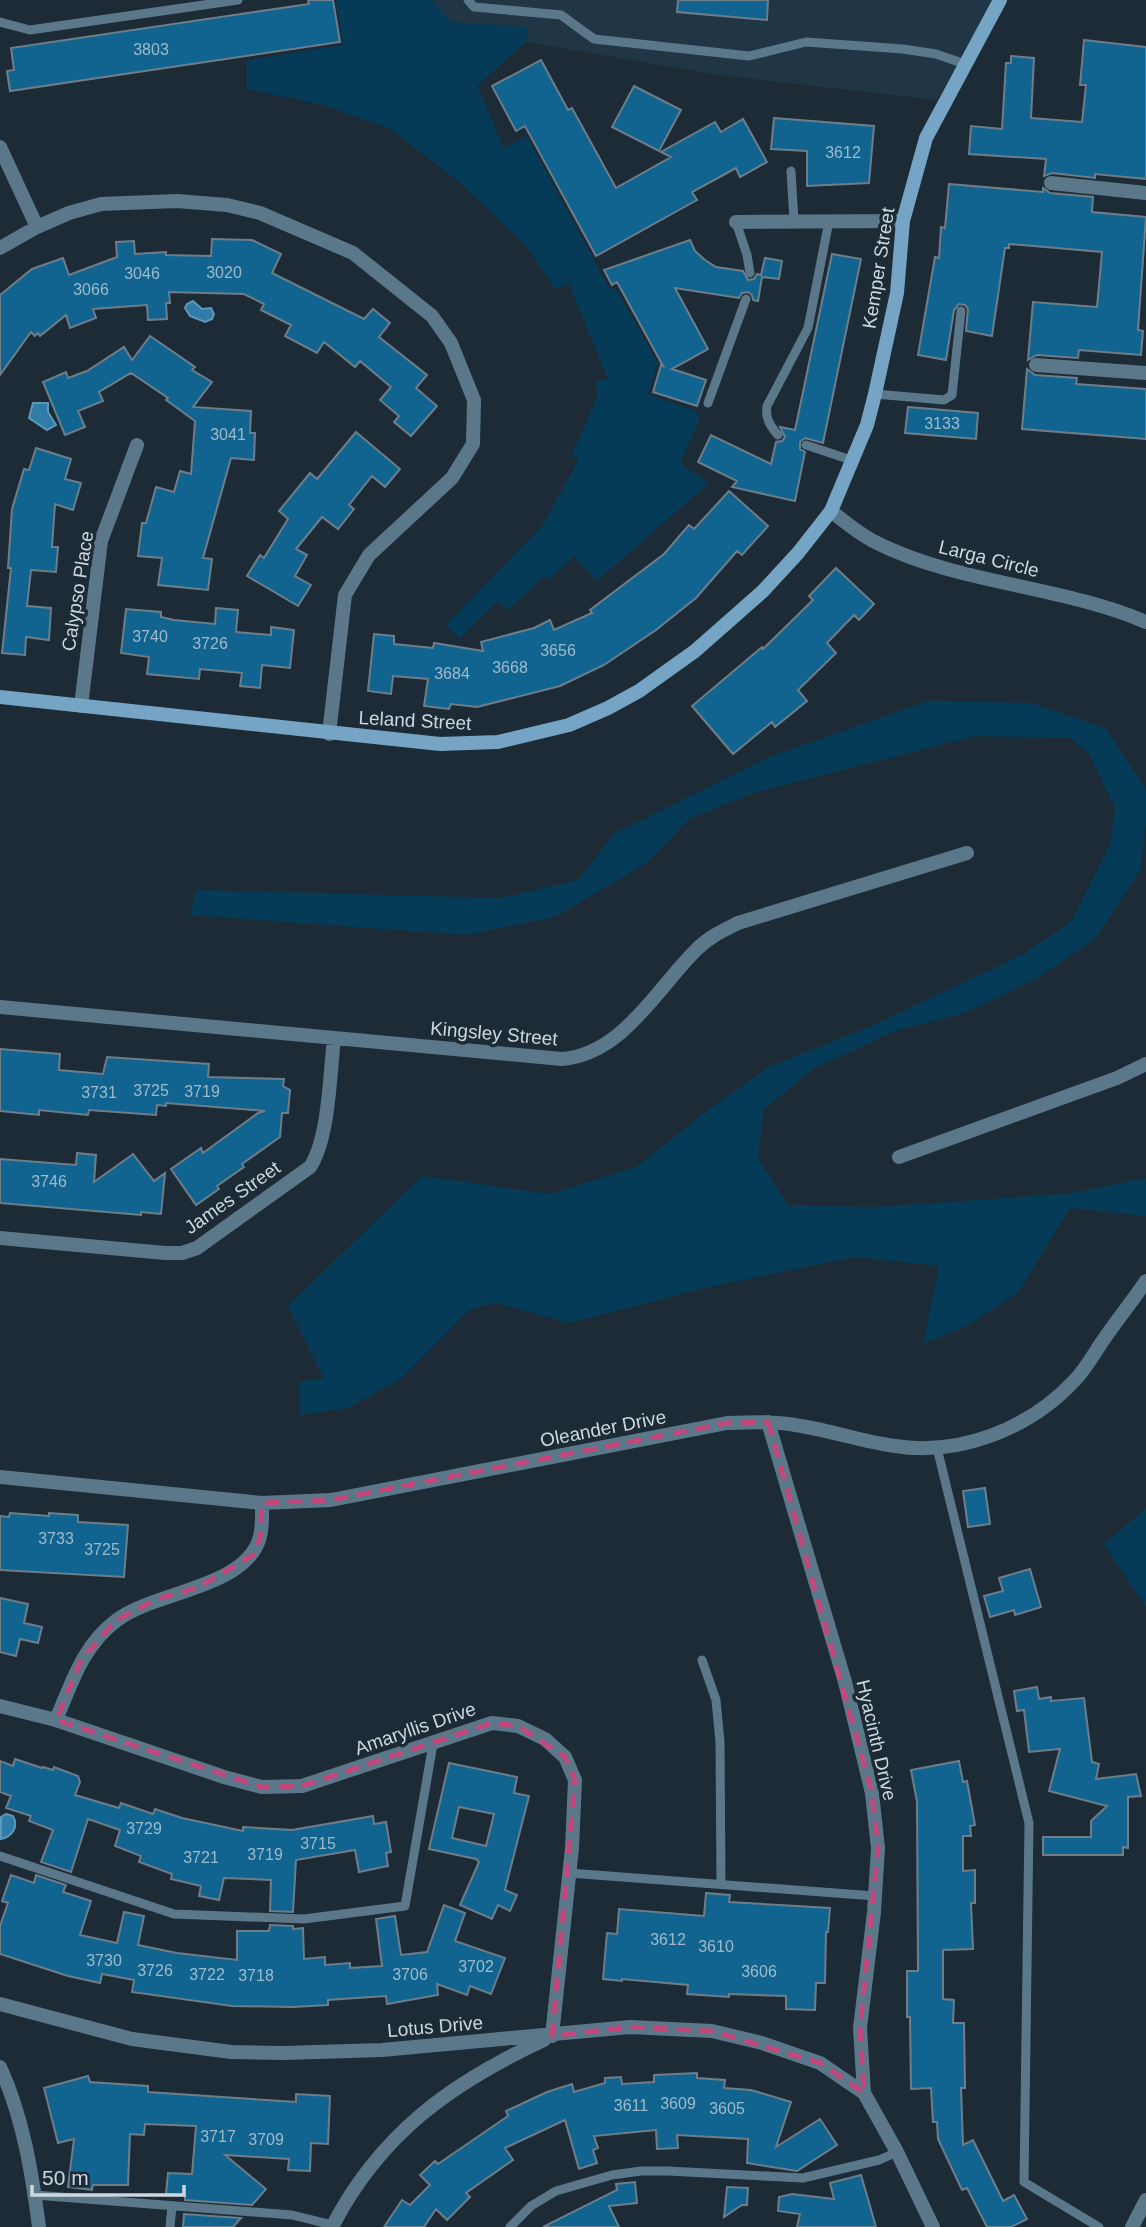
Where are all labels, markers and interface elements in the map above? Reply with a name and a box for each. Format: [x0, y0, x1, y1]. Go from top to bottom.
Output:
house number: 3803 [133, 41, 169, 58]
house number: 3612 [825, 144, 861, 161]
street label: Kemper Street [859, 205, 899, 330]
house number: 3020 [206, 264, 242, 281]
house number: 3046 [124, 265, 160, 282]
house number: 3066 [73, 281, 109, 298]
house number: 3133 [924, 415, 960, 432]
house number: 3041 [210, 426, 246, 443]
street label: Calypso Place [58, 529, 97, 653]
street label: Larga Circle [937, 536, 1041, 581]
house number: 3740 [132, 628, 168, 645]
house number: 3726 [192, 635, 228, 652]
house number: 3656 [540, 642, 576, 659]
house number: 3668 [492, 659, 528, 676]
house number: 3684 [434, 665, 470, 682]
street label: Leland Street [358, 707, 473, 734]
street label: Kingsley Street [429, 1017, 559, 1050]
house number: 3725 [133, 1082, 169, 1099]
house number: 3719 [184, 1083, 220, 1100]
house number: 3731 [81, 1084, 117, 1101]
street label: James Street [180, 1156, 285, 1238]
house number: 3746 [31, 1173, 67, 1190]
street label: Oleander Drive [538, 1406, 668, 1451]
house number: 3733 [38, 1530, 74, 1547]
house number: 3725 [84, 1541, 120, 1558]
street label: Hyacinth Drive [852, 1678, 901, 1803]
street label: Amaryllis Drive [352, 1698, 478, 1759]
house number: 3729 [126, 1820, 162, 1837]
house number: 3715 [300, 1835, 336, 1852]
house number: 3719 [247, 1846, 283, 1863]
house number: 3721 [183, 1849, 219, 1866]
house number: 3612 [650, 1931, 686, 1948]
house number: 3610 [698, 1938, 734, 1955]
house number: 3730 [86, 1952, 122, 1969]
house number: 3702 [458, 1958, 494, 1975]
house number: 3726 [137, 1962, 173, 1979]
house number: 3606 [741, 1963, 777, 1980]
house number: 3722 [189, 1966, 225, 1983]
house number: 3706 [392, 1966, 428, 1983]
house number: 3718 [238, 1967, 274, 1984]
street label: Lotus Drive [386, 2012, 484, 2041]
house number: 3609 [660, 2095, 696, 2112]
house number: 3611 [614, 2097, 648, 2114]
house number: 3605 [709, 2100, 745, 2117]
house number: 3717 [200, 2128, 236, 2145]
house number: 3709 [248, 2131, 284, 2148]
scale bar [32, 2154, 184, 2198]
text: 50 m [42, 2166, 89, 2189]

